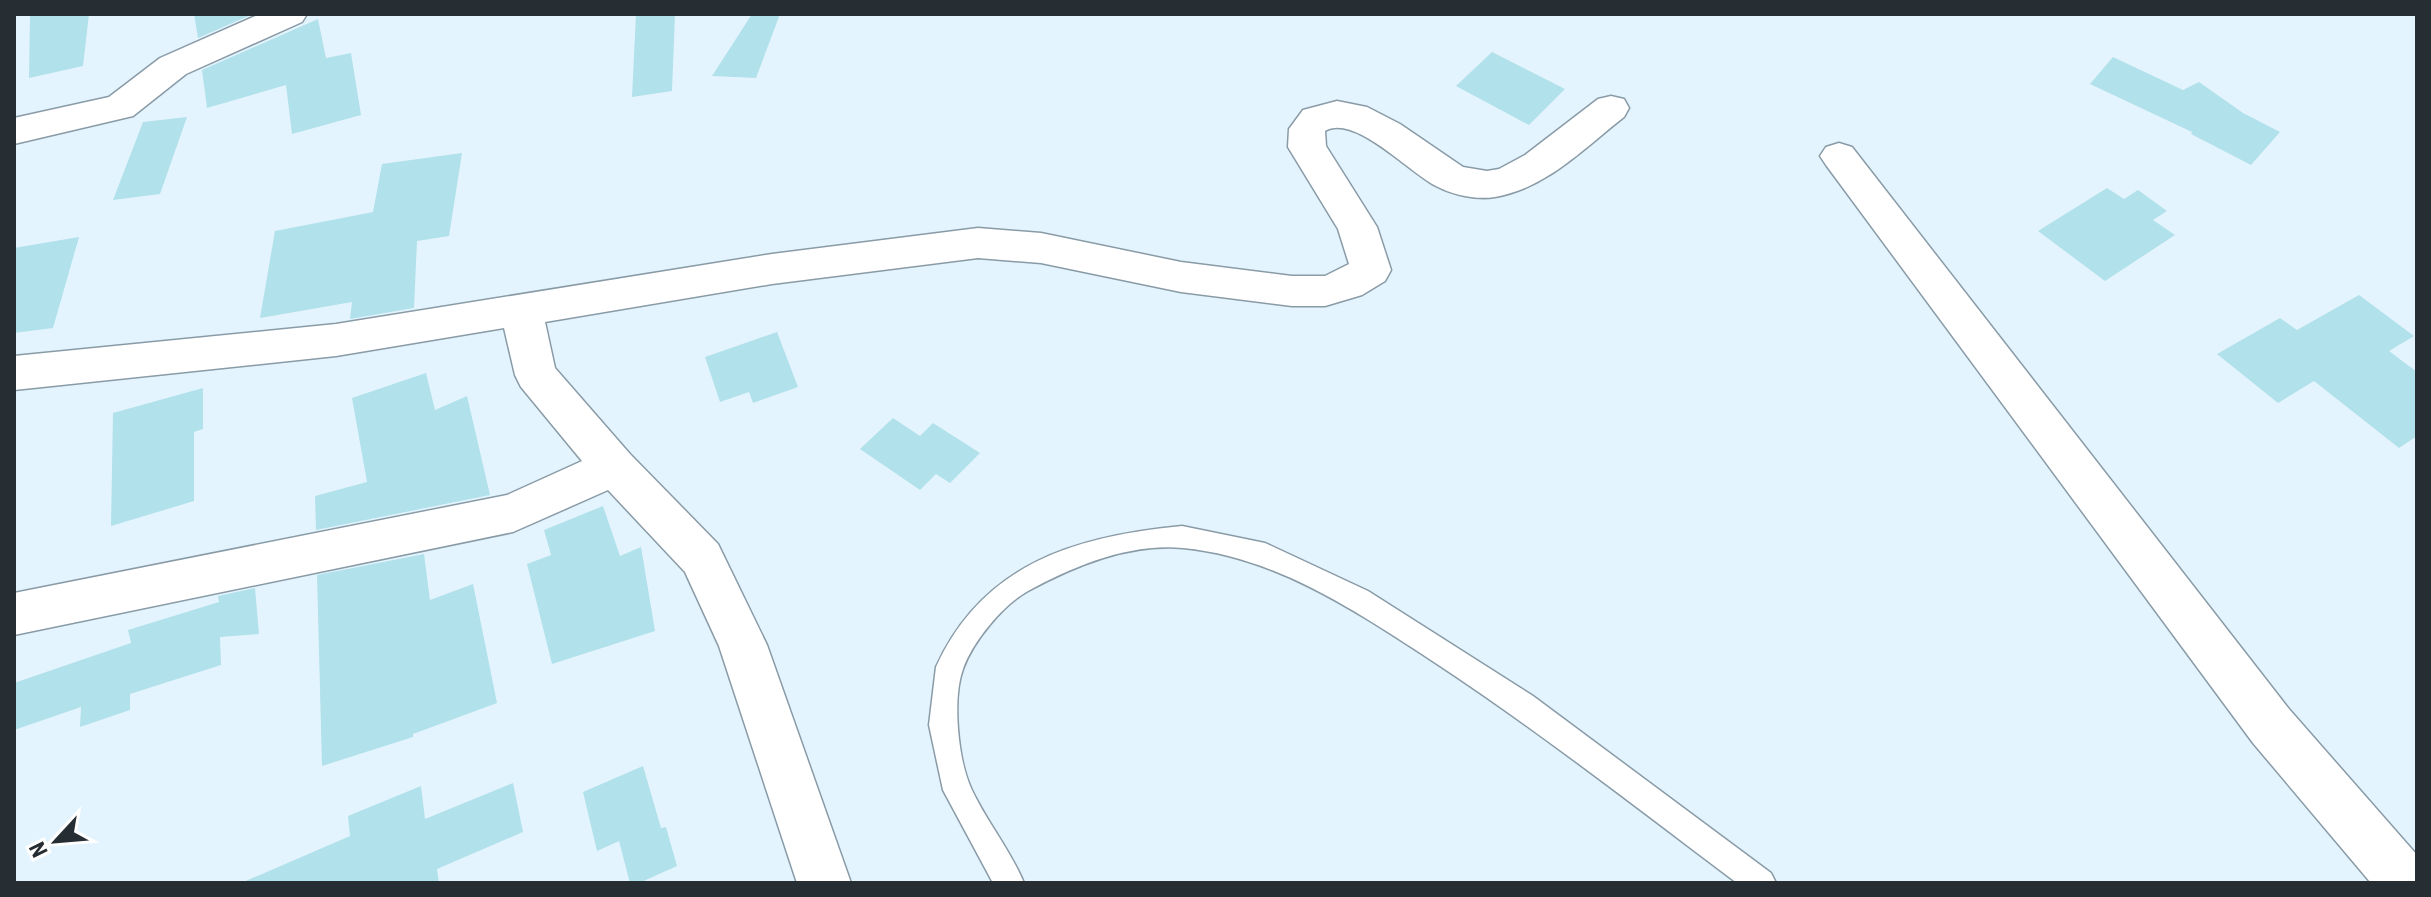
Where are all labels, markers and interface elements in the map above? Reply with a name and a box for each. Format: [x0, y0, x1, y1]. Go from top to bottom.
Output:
north arrow [16, 801, 96, 881]
text: N [24, 838, 53, 861]

